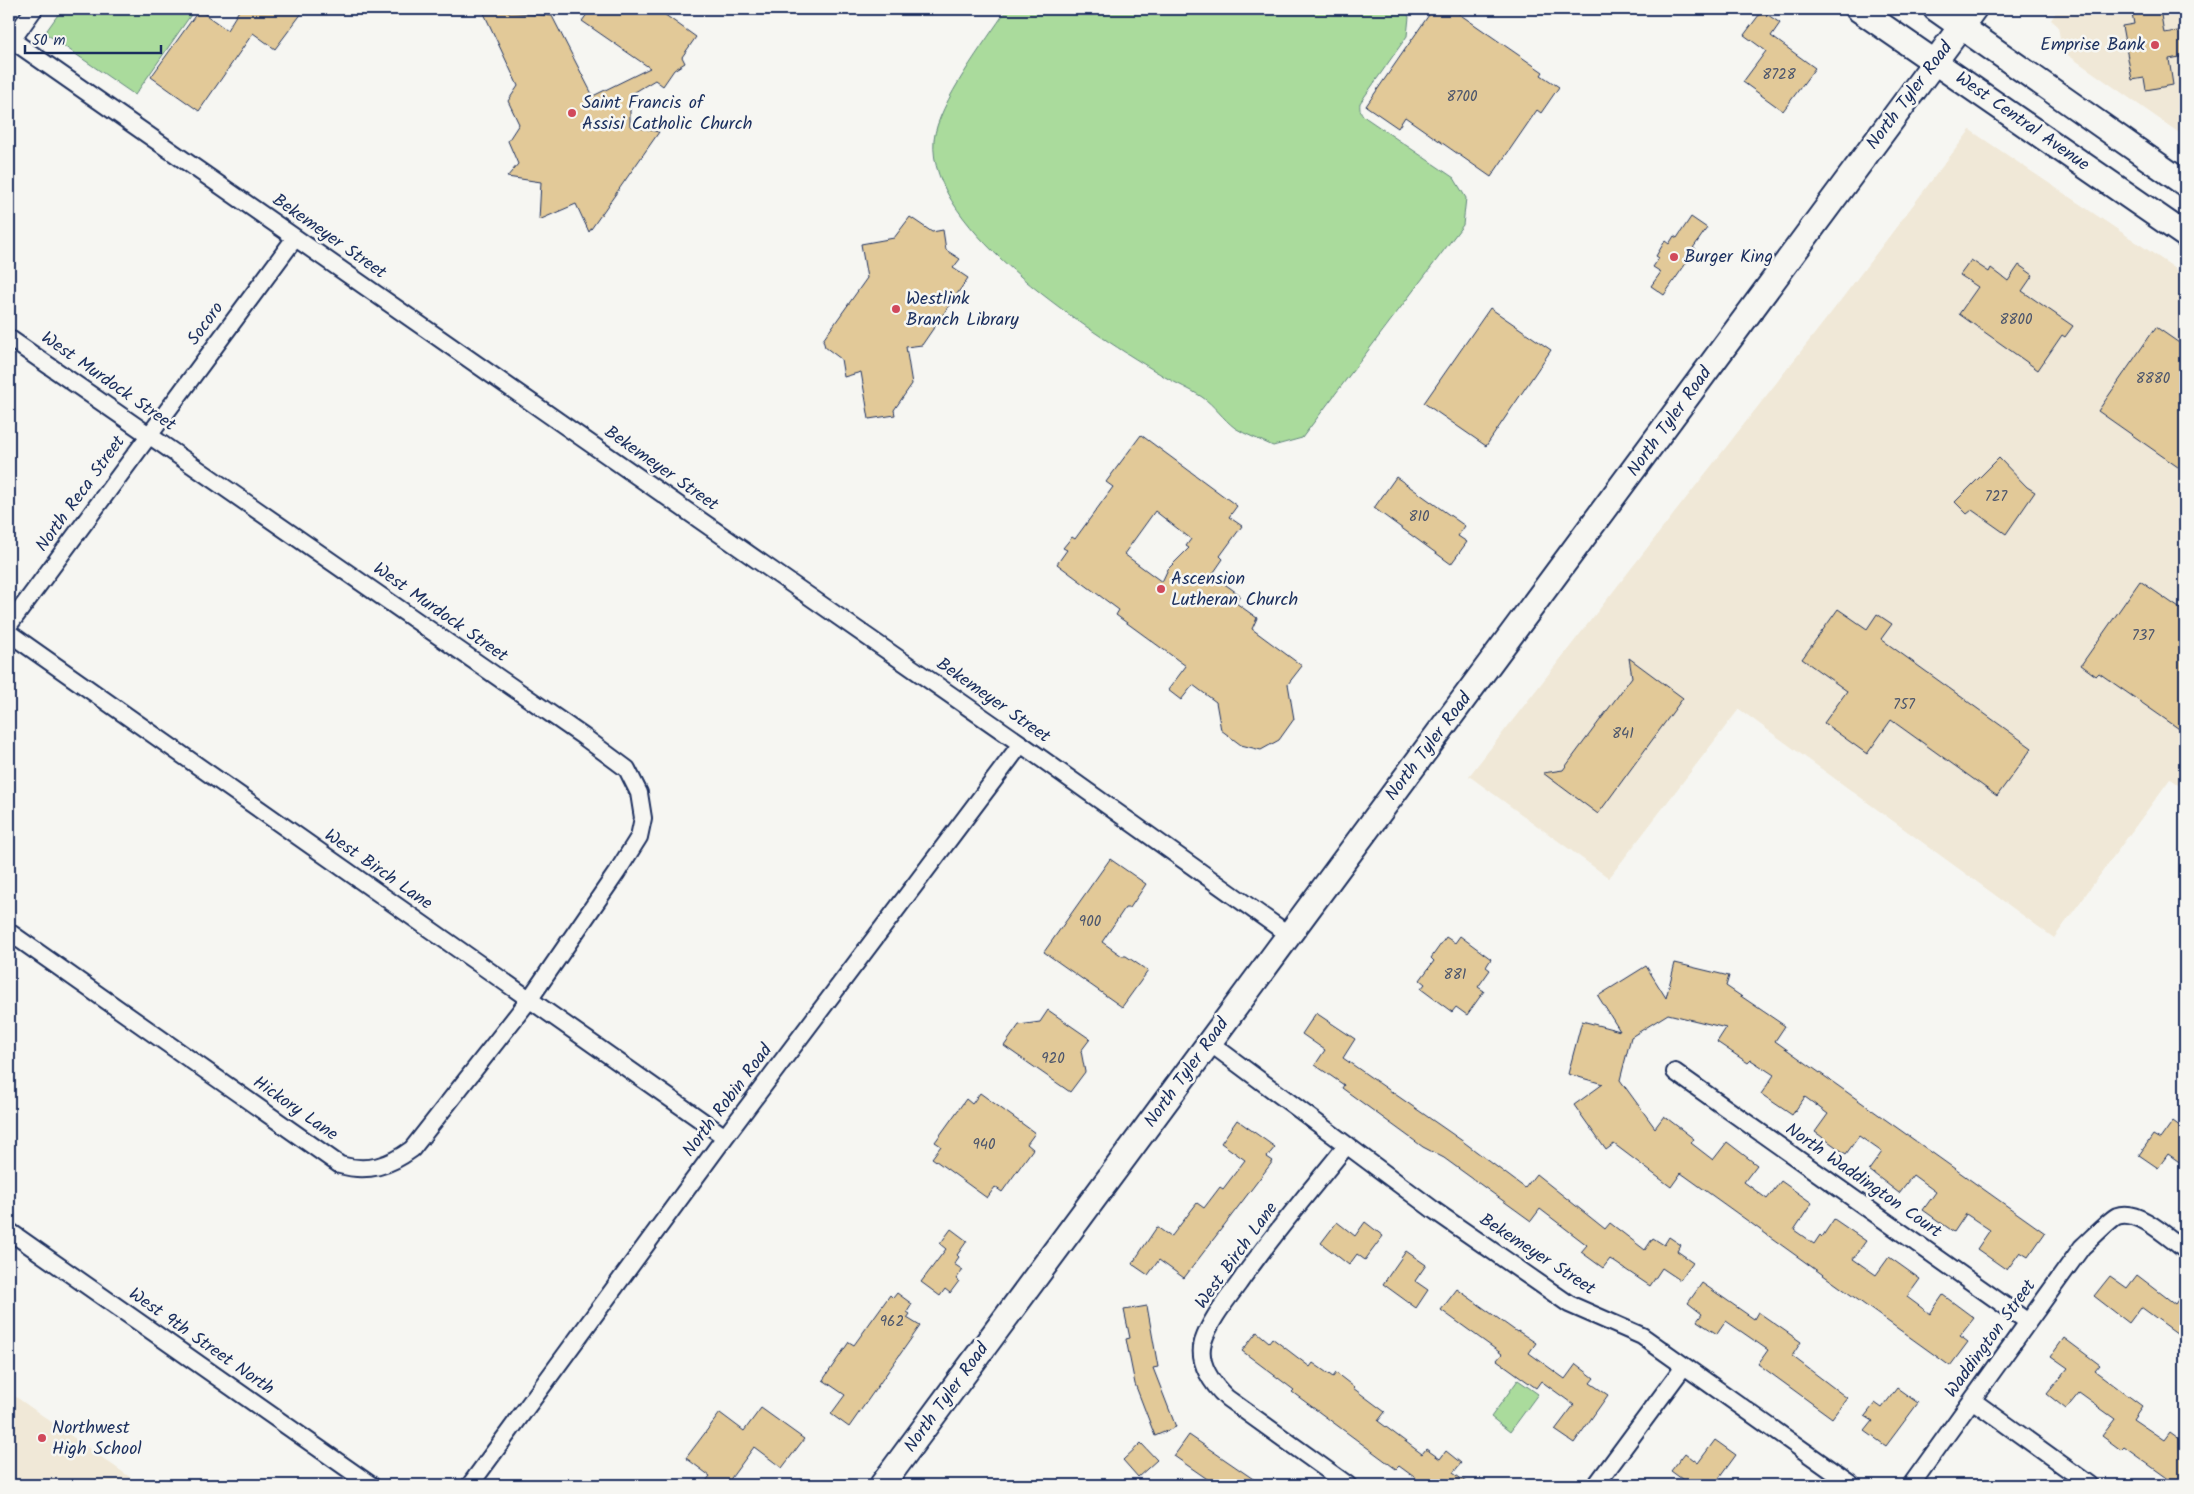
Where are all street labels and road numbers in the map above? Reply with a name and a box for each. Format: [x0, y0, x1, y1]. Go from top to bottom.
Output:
street label: North Tyler Road [1859, 35, 1961, 157]
street label: West Central Avenue [1949, 65, 2095, 179]
street label: Bekemeyer Street [266, 187, 393, 288]
street label: Socoro [180, 296, 232, 352]
street label: West Murdock Street [34, 324, 182, 440]
street label: North Tyler Road [1620, 360, 1721, 483]
street label: Bekemeyer Street [598, 419, 725, 520]
street label: North Reca Street [29, 429, 134, 558]
street label: West Murdock Street [366, 555, 514, 671]
street label: Bekemeyer Street [930, 651, 1057, 752]
street label: North Tyler Road [1378, 686, 1480, 808]
street label: West Birch Lane [318, 822, 438, 918]
street label: North Tyler Road [1137, 1011, 1238, 1134]
street label: North Robin Road [676, 1037, 781, 1164]
street label: Hickory Lane [246, 1069, 344, 1149]
street label: North Waddington Court [1779, 1116, 1948, 1247]
street label: West Birch Lane [1188, 1196, 1286, 1316]
street label: Bekemeyer Street [1473, 1206, 1602, 1304]
street label: Waddington Street [1938, 1273, 2045, 1404]
street label: West 9th Street North [122, 1281, 280, 1403]
street label: North Tyler Road [897, 1336, 998, 1459]

